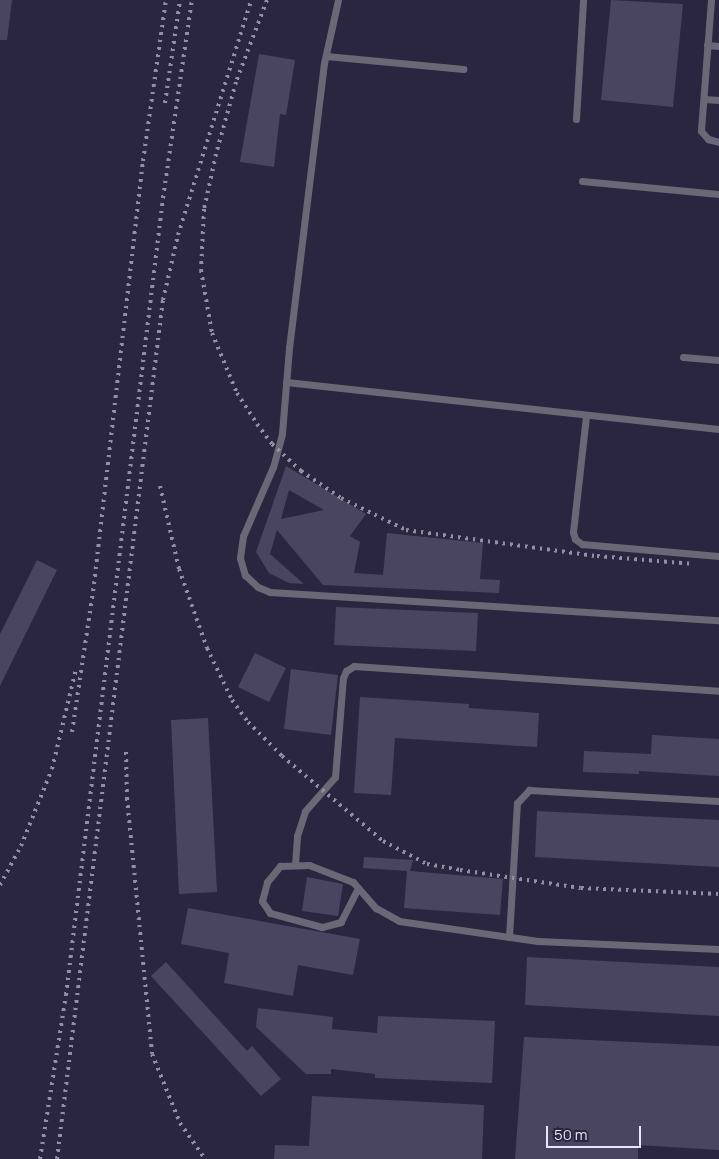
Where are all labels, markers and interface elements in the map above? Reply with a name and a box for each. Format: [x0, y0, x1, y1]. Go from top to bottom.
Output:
scale bar [549, 1116, 644, 1148]
text: 50 m [554, 1124, 588, 1145]

